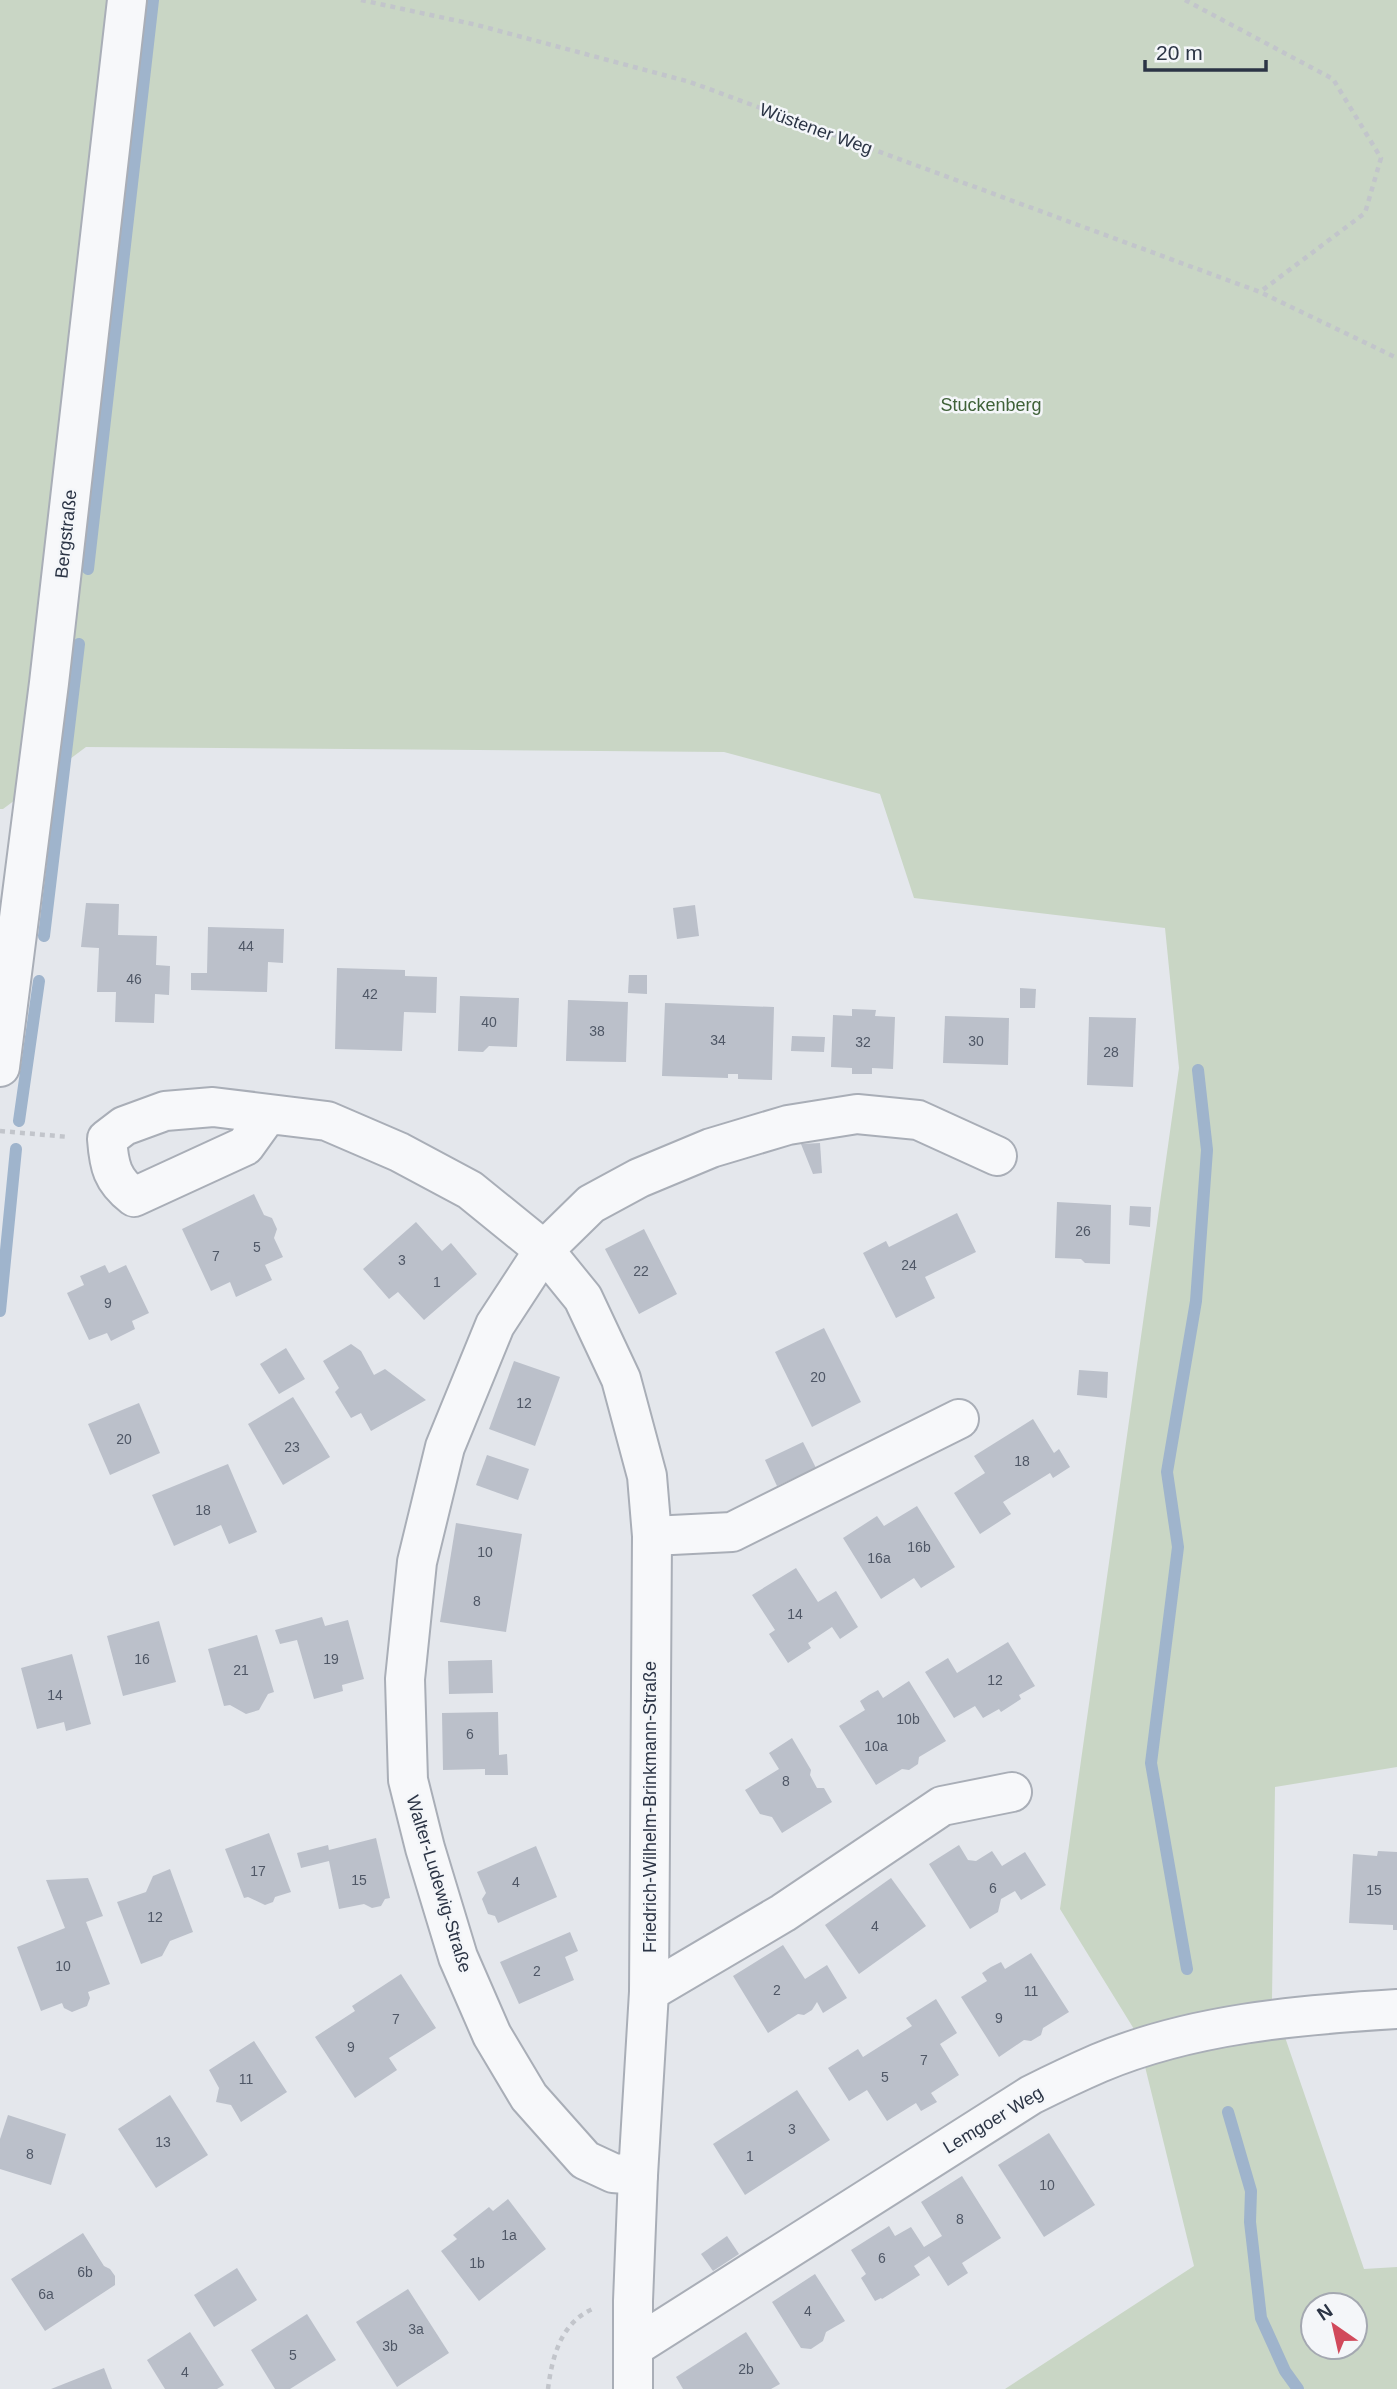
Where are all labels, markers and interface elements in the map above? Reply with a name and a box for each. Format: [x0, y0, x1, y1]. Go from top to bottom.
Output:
scale bar [1145, 28, 1266, 72]
text: 20 m [1156, 41, 1203, 64]
street label: Wüstener Weg [757, 99, 875, 159]
park label: Stuckenberg [940, 395, 1042, 415]
street label: Bergstraße [51, 489, 81, 579]
house number: 44 [238, 938, 254, 954]
house number: 46 [126, 971, 142, 987]
house number: 42 [362, 986, 378, 1002]
house number: 40 [481, 1014, 497, 1030]
house number: 38 [589, 1023, 605, 1039]
house number: 34 [710, 1032, 726, 1048]
house number: 30 [968, 1033, 984, 1049]
house number: 32 [855, 1034, 871, 1050]
house number: 28 [1103, 1044, 1119, 1060]
house number: 26 [1075, 1223, 1091, 1239]
house number: 5 [253, 1239, 261, 1255]
house number: 7 [212, 1248, 220, 1264]
house number: 3 [398, 1252, 406, 1268]
house number: 24 [901, 1257, 917, 1273]
house number: 22 [633, 1263, 649, 1279]
house number: 1 [433, 1274, 441, 1290]
house number: 9 [104, 1295, 112, 1311]
house number: 20 [810, 1369, 826, 1385]
house number: 12 [516, 1395, 532, 1411]
house number: 20 [116, 1431, 132, 1447]
house number: 23 [284, 1439, 300, 1455]
house number: 18 [1014, 1453, 1030, 1469]
house number: 18 [195, 1502, 211, 1518]
house number: 16b [907, 1539, 931, 1555]
house number: 10 [477, 1544, 493, 1560]
house number: 16a [867, 1550, 891, 1566]
house number: 8 [473, 1593, 481, 1609]
house number: 14 [787, 1606, 803, 1622]
house number: 16 [134, 1651, 150, 1667]
house number: 19 [323, 1651, 339, 1667]
street label: Friedrich-Wilhelm-Brinkmann-Straße [640, 1661, 660, 1953]
house number: 21 [233, 1662, 249, 1678]
house number: 12 [987, 1672, 1003, 1688]
house number: 14 [47, 1687, 63, 1703]
house number: 10b [896, 1711, 920, 1727]
house number: 6 [466, 1726, 474, 1742]
house number: 10a [864, 1738, 888, 1754]
house number: 8 [782, 1773, 790, 1789]
street label: Walter-Ludewig-Straße [402, 1793, 476, 1975]
house number: 17 [250, 1863, 266, 1879]
house number: 15 [351, 1872, 367, 1888]
house number: 4 [512, 1874, 520, 1890]
house number: 6 [989, 1880, 997, 1896]
house number: 15 [1366, 1882, 1382, 1898]
house number: 12 [147, 1909, 163, 1925]
house number: 4 [871, 1918, 879, 1934]
house number: 10 [55, 1958, 71, 1974]
house number: 2 [533, 1963, 541, 1979]
house number: 2 [773, 1982, 781, 1998]
house number: 11 [1024, 1983, 1038, 1999]
house number: 9 [995, 2010, 1003, 2026]
house number: 7 [392, 2011, 400, 2027]
house number: 9 [347, 2039, 355, 2055]
house number: 7 [920, 2052, 928, 2068]
house number: 5 [881, 2069, 889, 2085]
house number: 11 [239, 2071, 253, 2087]
street label: Lemgoer Weg [940, 2082, 1046, 2158]
house number: 3 [788, 2121, 796, 2137]
house number: 13 [155, 2134, 171, 2150]
house number: 8 [26, 2146, 34, 2162]
house number: 1 [746, 2148, 754, 2164]
house number: 10 [1039, 2177, 1055, 2193]
house number: 8 [956, 2211, 964, 2227]
house number: 1a [501, 2227, 517, 2243]
house number: 6 [878, 2250, 886, 2266]
house number: 1b [469, 2255, 485, 2271]
house number: 6b [77, 2264, 93, 2280]
house number: 6a [38, 2286, 54, 2302]
north arrow [1299, 2291, 1369, 2361]
text: N [1313, 2300, 1336, 2325]
house number: 4 [804, 2303, 812, 2319]
house number: 3a [408, 2321, 424, 2337]
house number: 3b [382, 2338, 398, 2354]
house number: 5 [289, 2347, 297, 2363]
house number: 2b [738, 2361, 754, 2377]
house number: 4 [181, 2364, 189, 2380]

